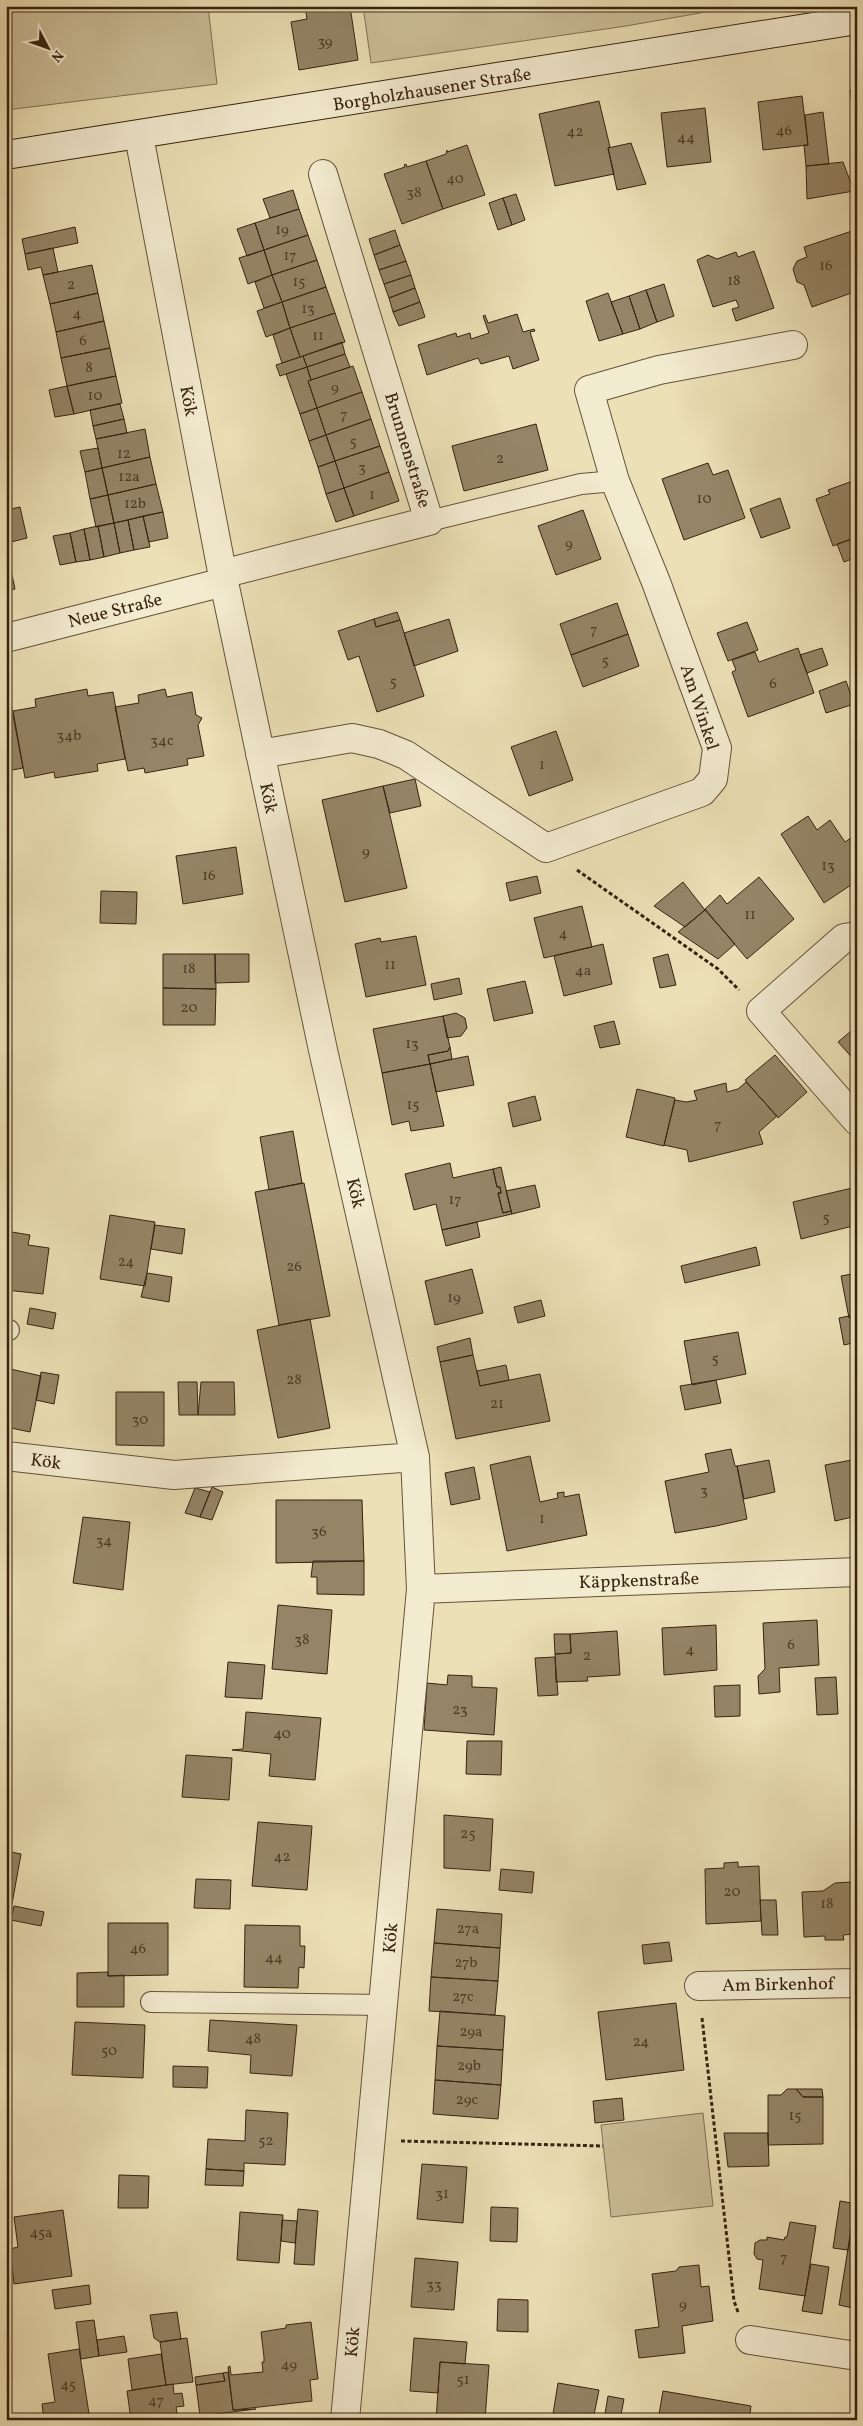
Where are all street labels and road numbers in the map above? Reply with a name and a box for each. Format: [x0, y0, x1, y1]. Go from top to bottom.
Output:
street label: Borgholzhausener Straße [331, 62, 533, 119]
street label: Kök [172, 384, 203, 419]
street label: Brunnenstraße [377, 390, 436, 511]
street label: Neue Straße [66, 588, 165, 635]
street label: Am Winkel [673, 661, 724, 754]
street label: Kök [252, 781, 283, 816]
street label: Kök [339, 1176, 370, 1211]
street label: Kök [29, 1448, 63, 1477]
street label: Käppkenstraße [579, 1567, 700, 1596]
street label: Kök [378, 1922, 405, 1955]
street label: Am Birkenhof [722, 1972, 836, 1999]
street label: Kök [340, 2326, 367, 2359]

